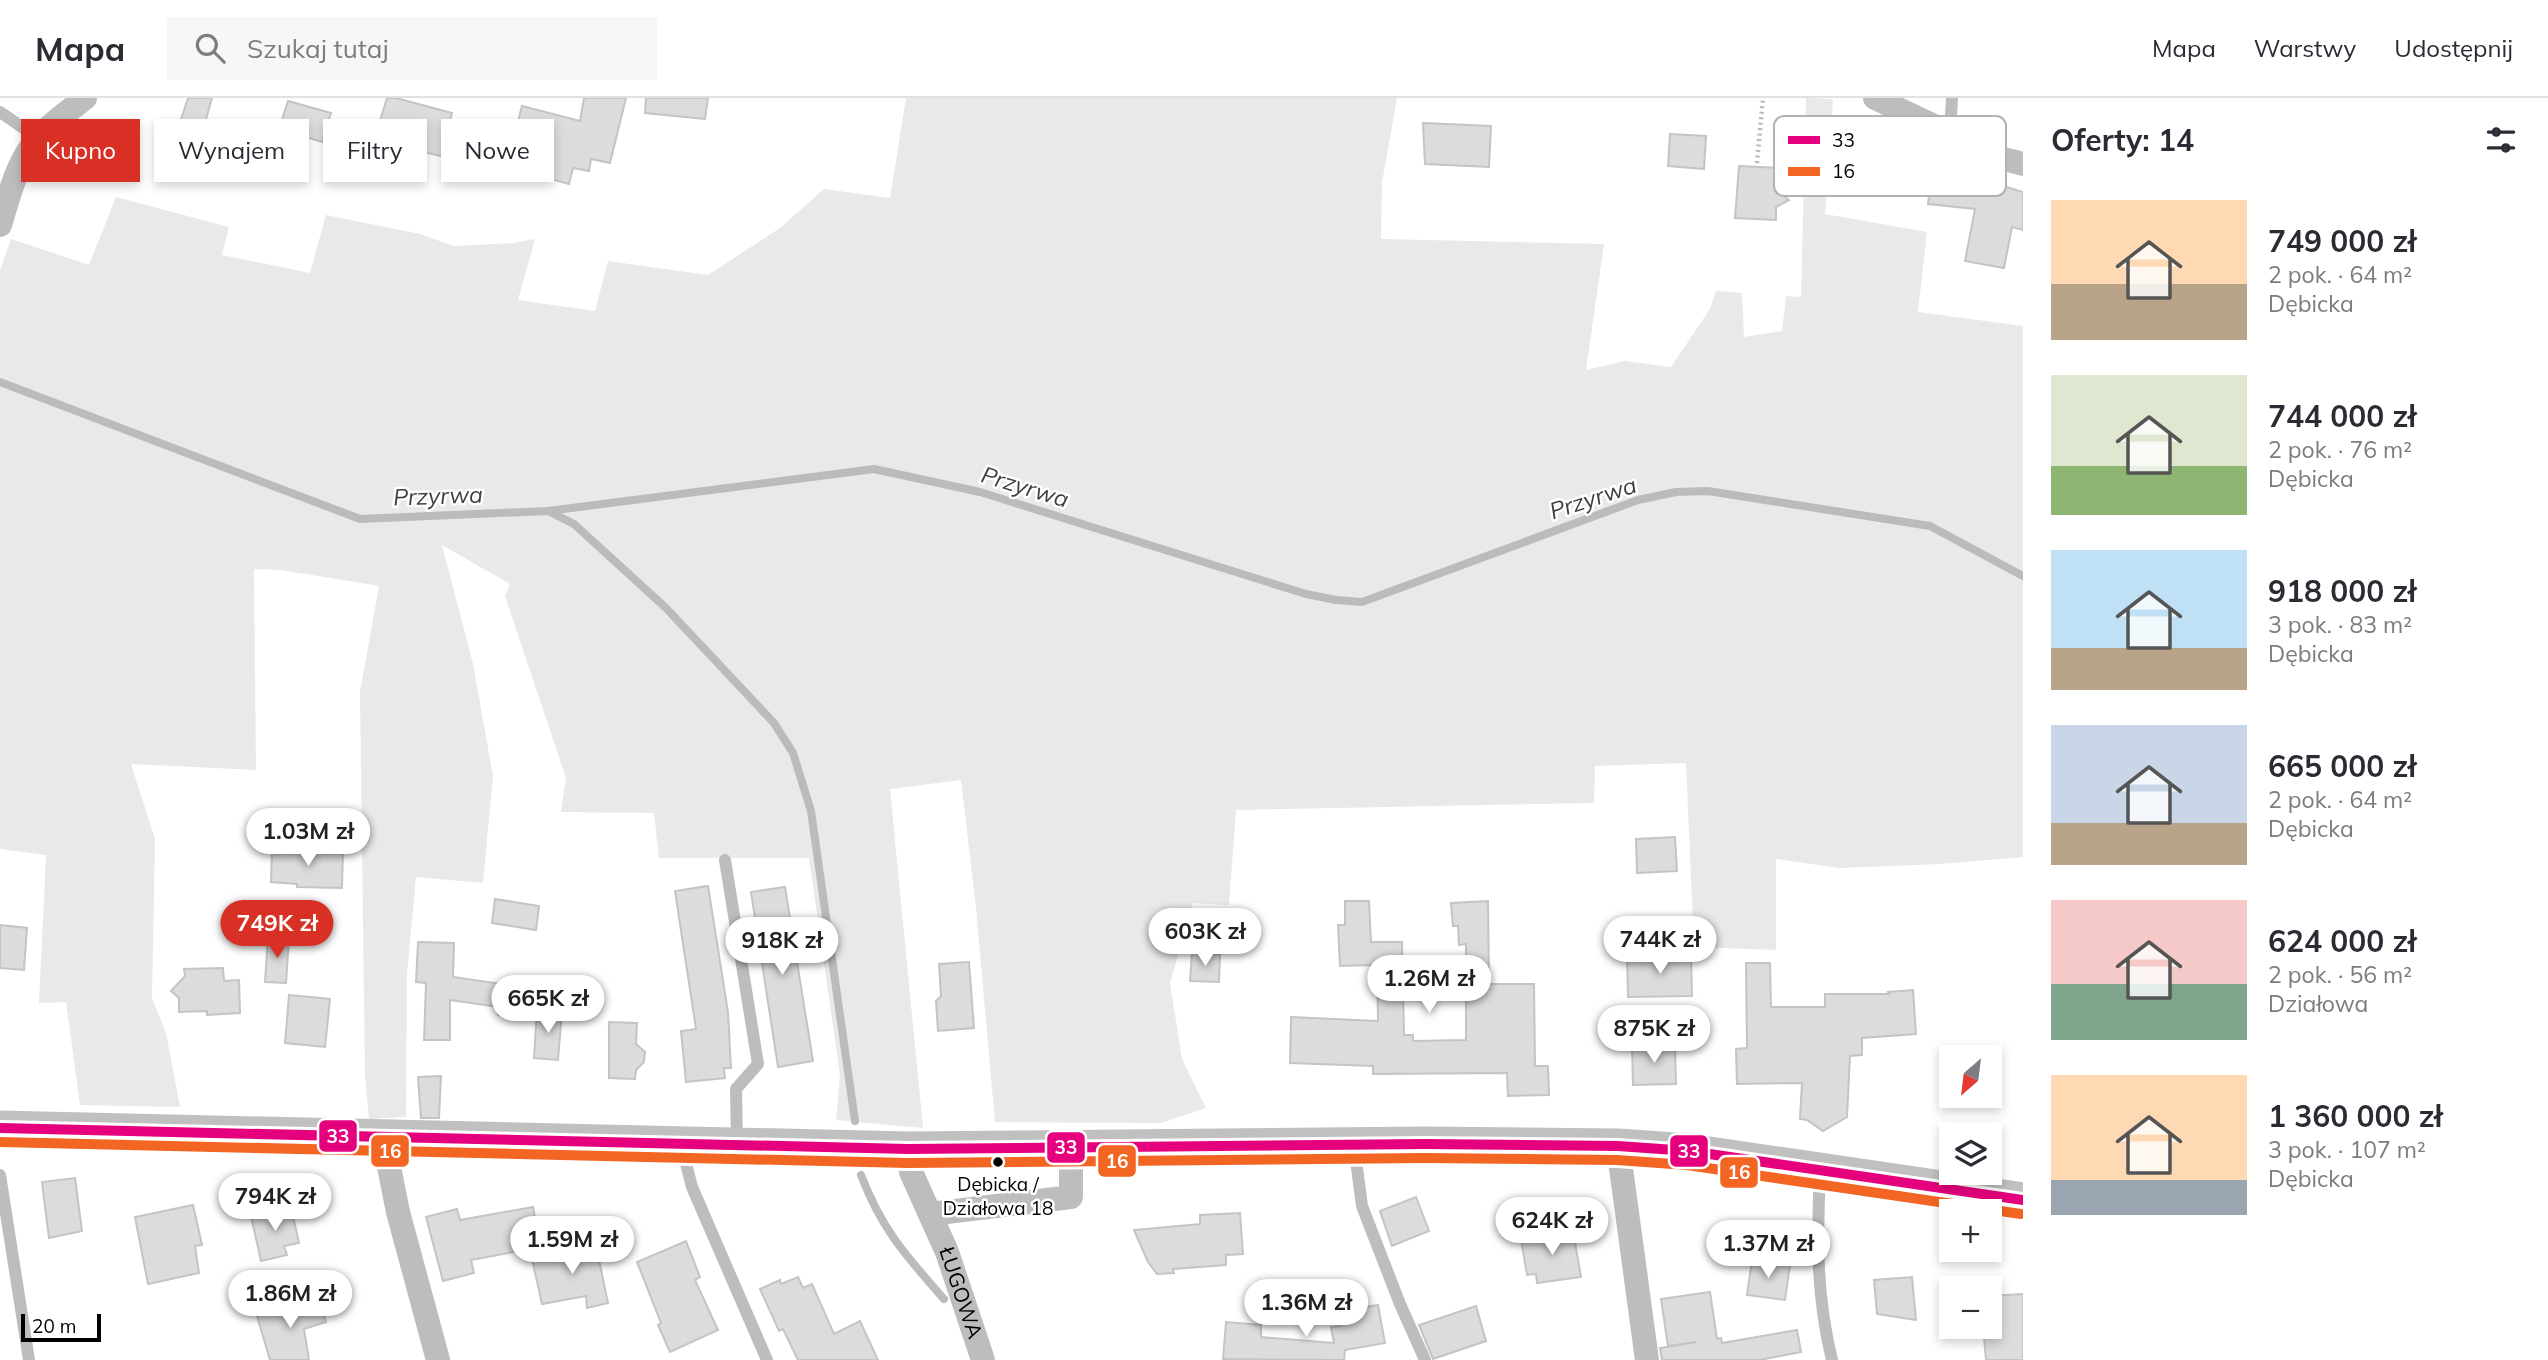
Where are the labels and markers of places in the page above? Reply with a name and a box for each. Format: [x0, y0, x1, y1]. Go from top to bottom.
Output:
pin: 1.03M zł [236, 808, 380, 868]
pin: 749K zł [212, 900, 342, 960]
pin: 603K zł [1140, 908, 1270, 968]
pin: 744K zł [1595, 916, 1725, 976]
pin: 918K zł [717, 918, 847, 977]
pin: 1.26M zł [1357, 956, 1501, 1015]
pin: 665K zł [483, 976, 613, 1035]
pin: 875K zł [1589, 1006, 1719, 1065]
marker: Dębicka / Działowa 18 [991, 1155, 1005, 1169]
place label: Dębicka / Działowa 18 [943, 1172, 1053, 1220]
pin: 794K zł [210, 1174, 340, 1233]
pin: 624K zł [1487, 1198, 1617, 1257]
pin: 1.59M zł [500, 1216, 644, 1276]
pin: 1.37M zł [1696, 1220, 1840, 1280]
pin: 1.86M zł [218, 1270, 362, 1330]
pin: 1.36M zł [1234, 1280, 1378, 1339]

